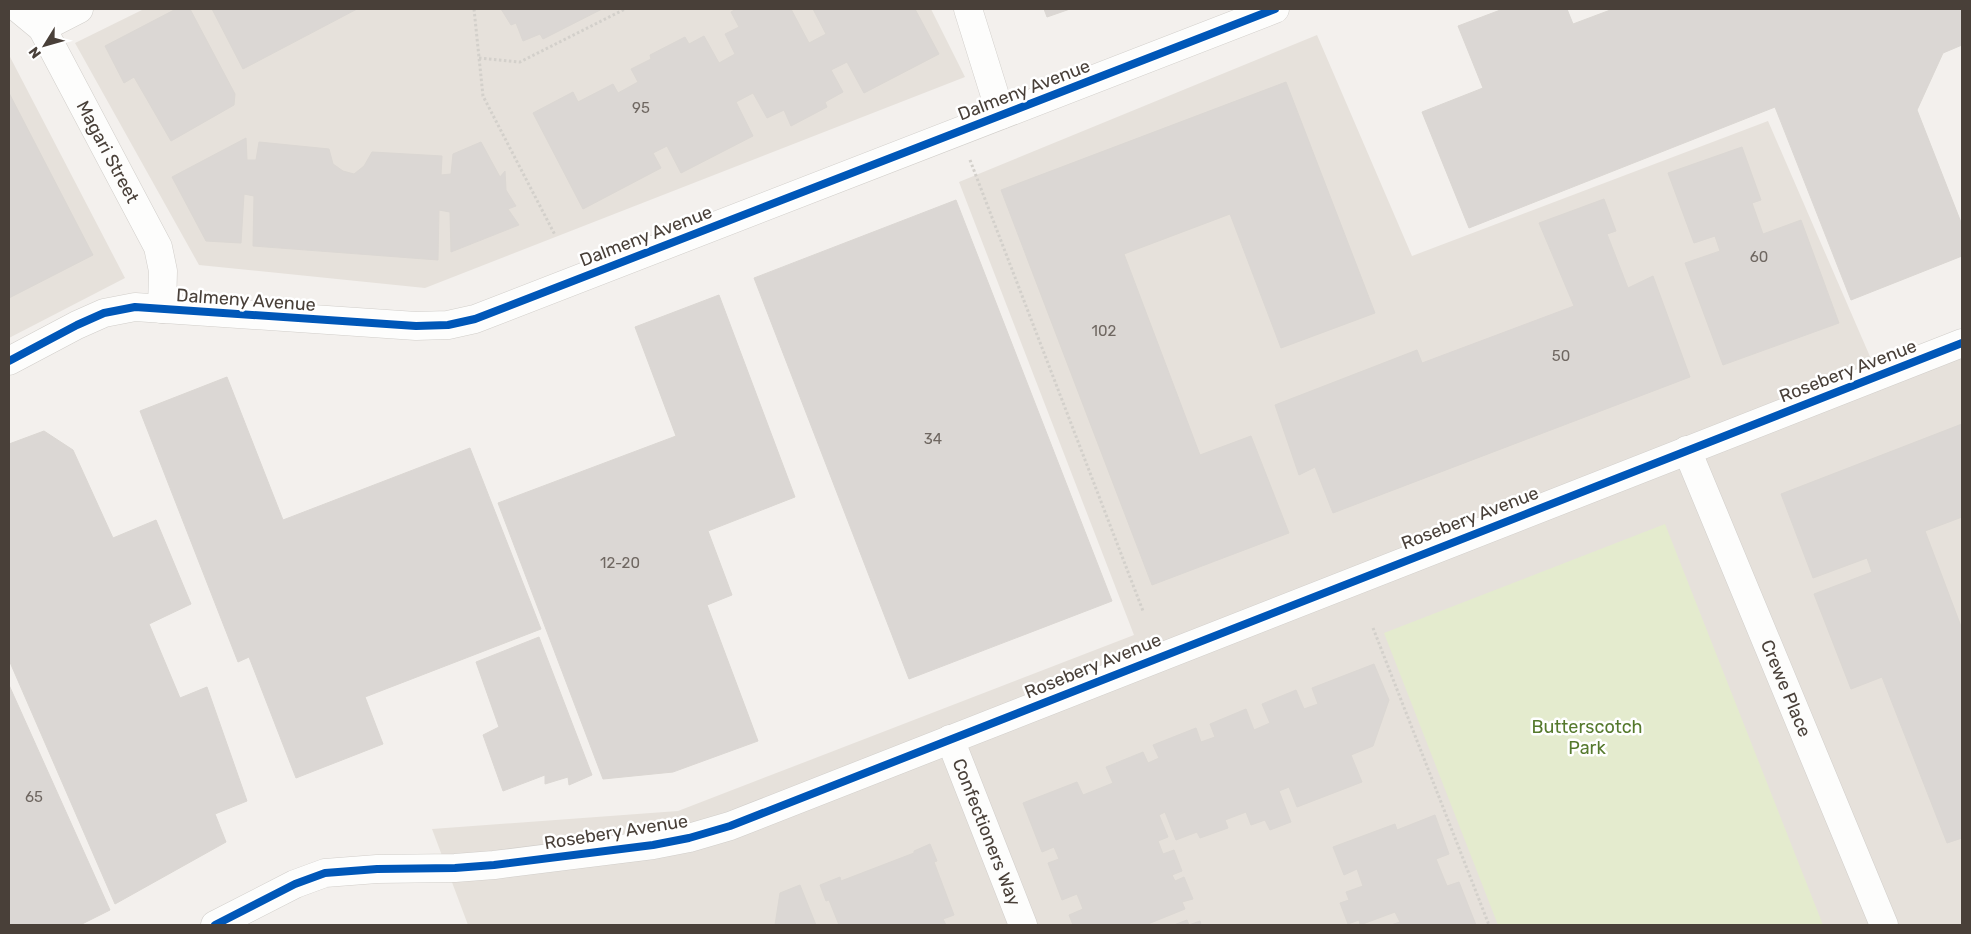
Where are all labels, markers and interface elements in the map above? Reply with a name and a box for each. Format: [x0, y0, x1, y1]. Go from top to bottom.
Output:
north arrow [20, 20, 70, 70]
text: N [25, 43, 45, 62]
street label: Dalmeny Avenue [955, 55, 1093, 125]
street label: Magari Street [72, 97, 144, 207]
house number: 95 [632, 99, 650, 117]
street label: Dalmeny Avenue [577, 201, 715, 271]
house number: 60 [1750, 248, 1768, 266]
street label: Dalmeny Avenue [175, 284, 317, 316]
house number: 102 [1092, 322, 1117, 340]
street label: Rosebery Avenue [1776, 335, 1920, 407]
house number: 50 [1552, 347, 1570, 365]
house number: 34 [924, 430, 942, 448]
street label: Rosebery Avenue [1398, 482, 1542, 554]
house number: 12-20 [600, 554, 640, 572]
street label: Rosebery Avenue [1021, 629, 1165, 703]
street label: Crewe Place [1756, 636, 1816, 740]
park label: Butterscotch Park [1531, 716, 1643, 759]
street label: Confectioners Way [948, 755, 1025, 909]
house number: 65 [25, 788, 43, 806]
street label: Rosebery Avenue [543, 810, 689, 854]

